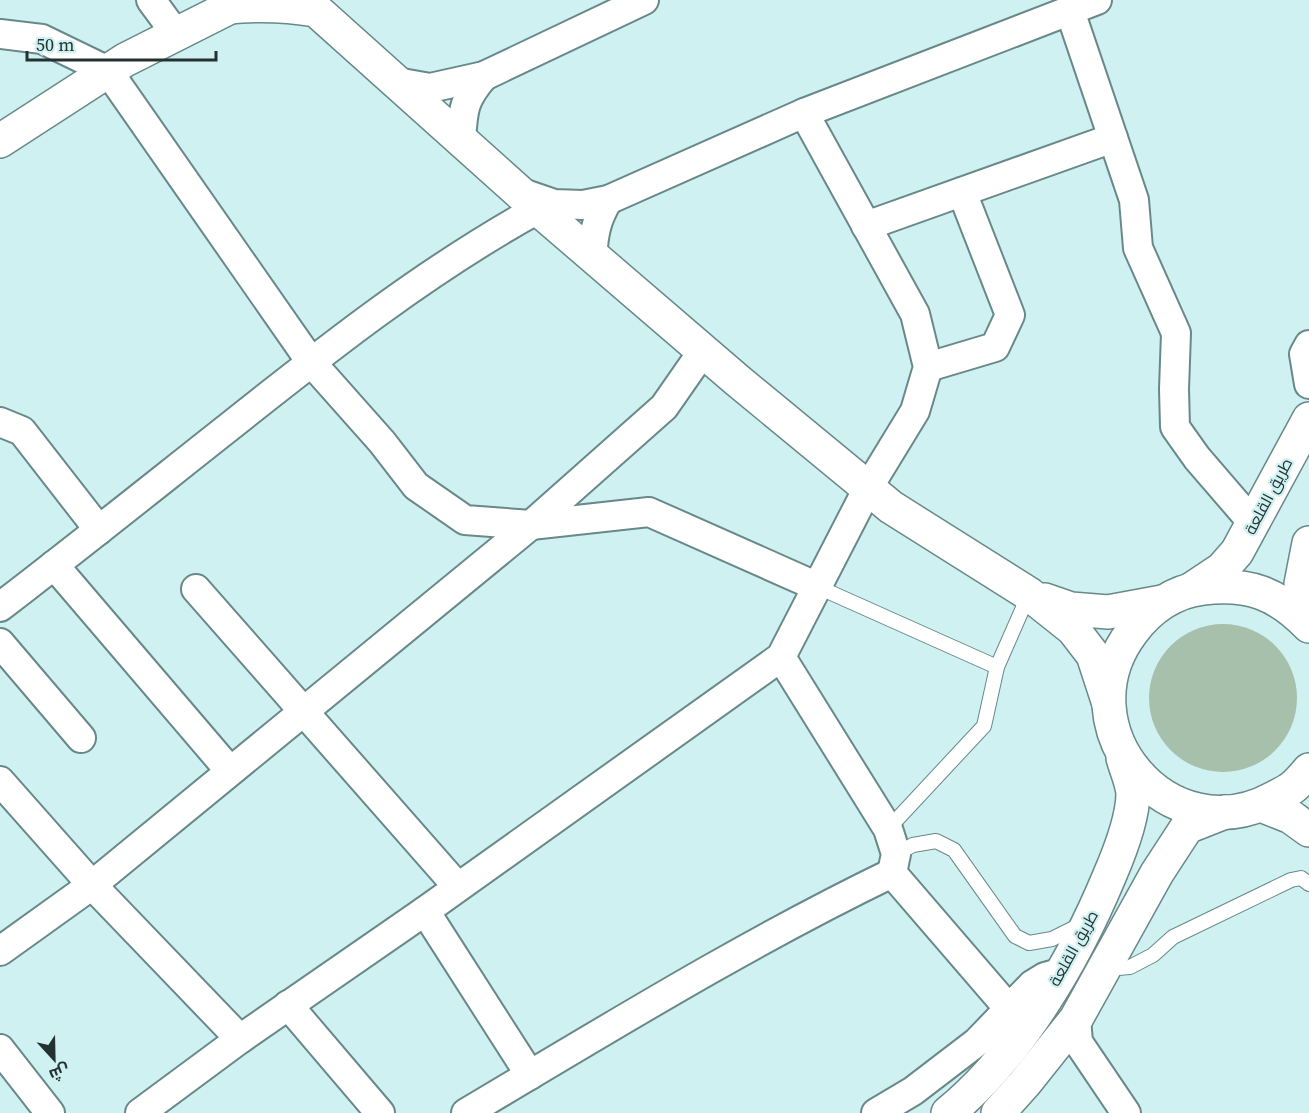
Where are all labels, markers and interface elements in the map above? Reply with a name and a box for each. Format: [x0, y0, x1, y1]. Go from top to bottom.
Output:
scale bar [27, 24, 216, 62]
text: 50 m [36, 32, 74, 57]
street label: طريق القلعة [1239, 454, 1297, 538]
street label: طريق القلعة [1043, 906, 1103, 990]
north arrow [24, 1029, 84, 1089]
text: ش [46, 1059, 73, 1087]

